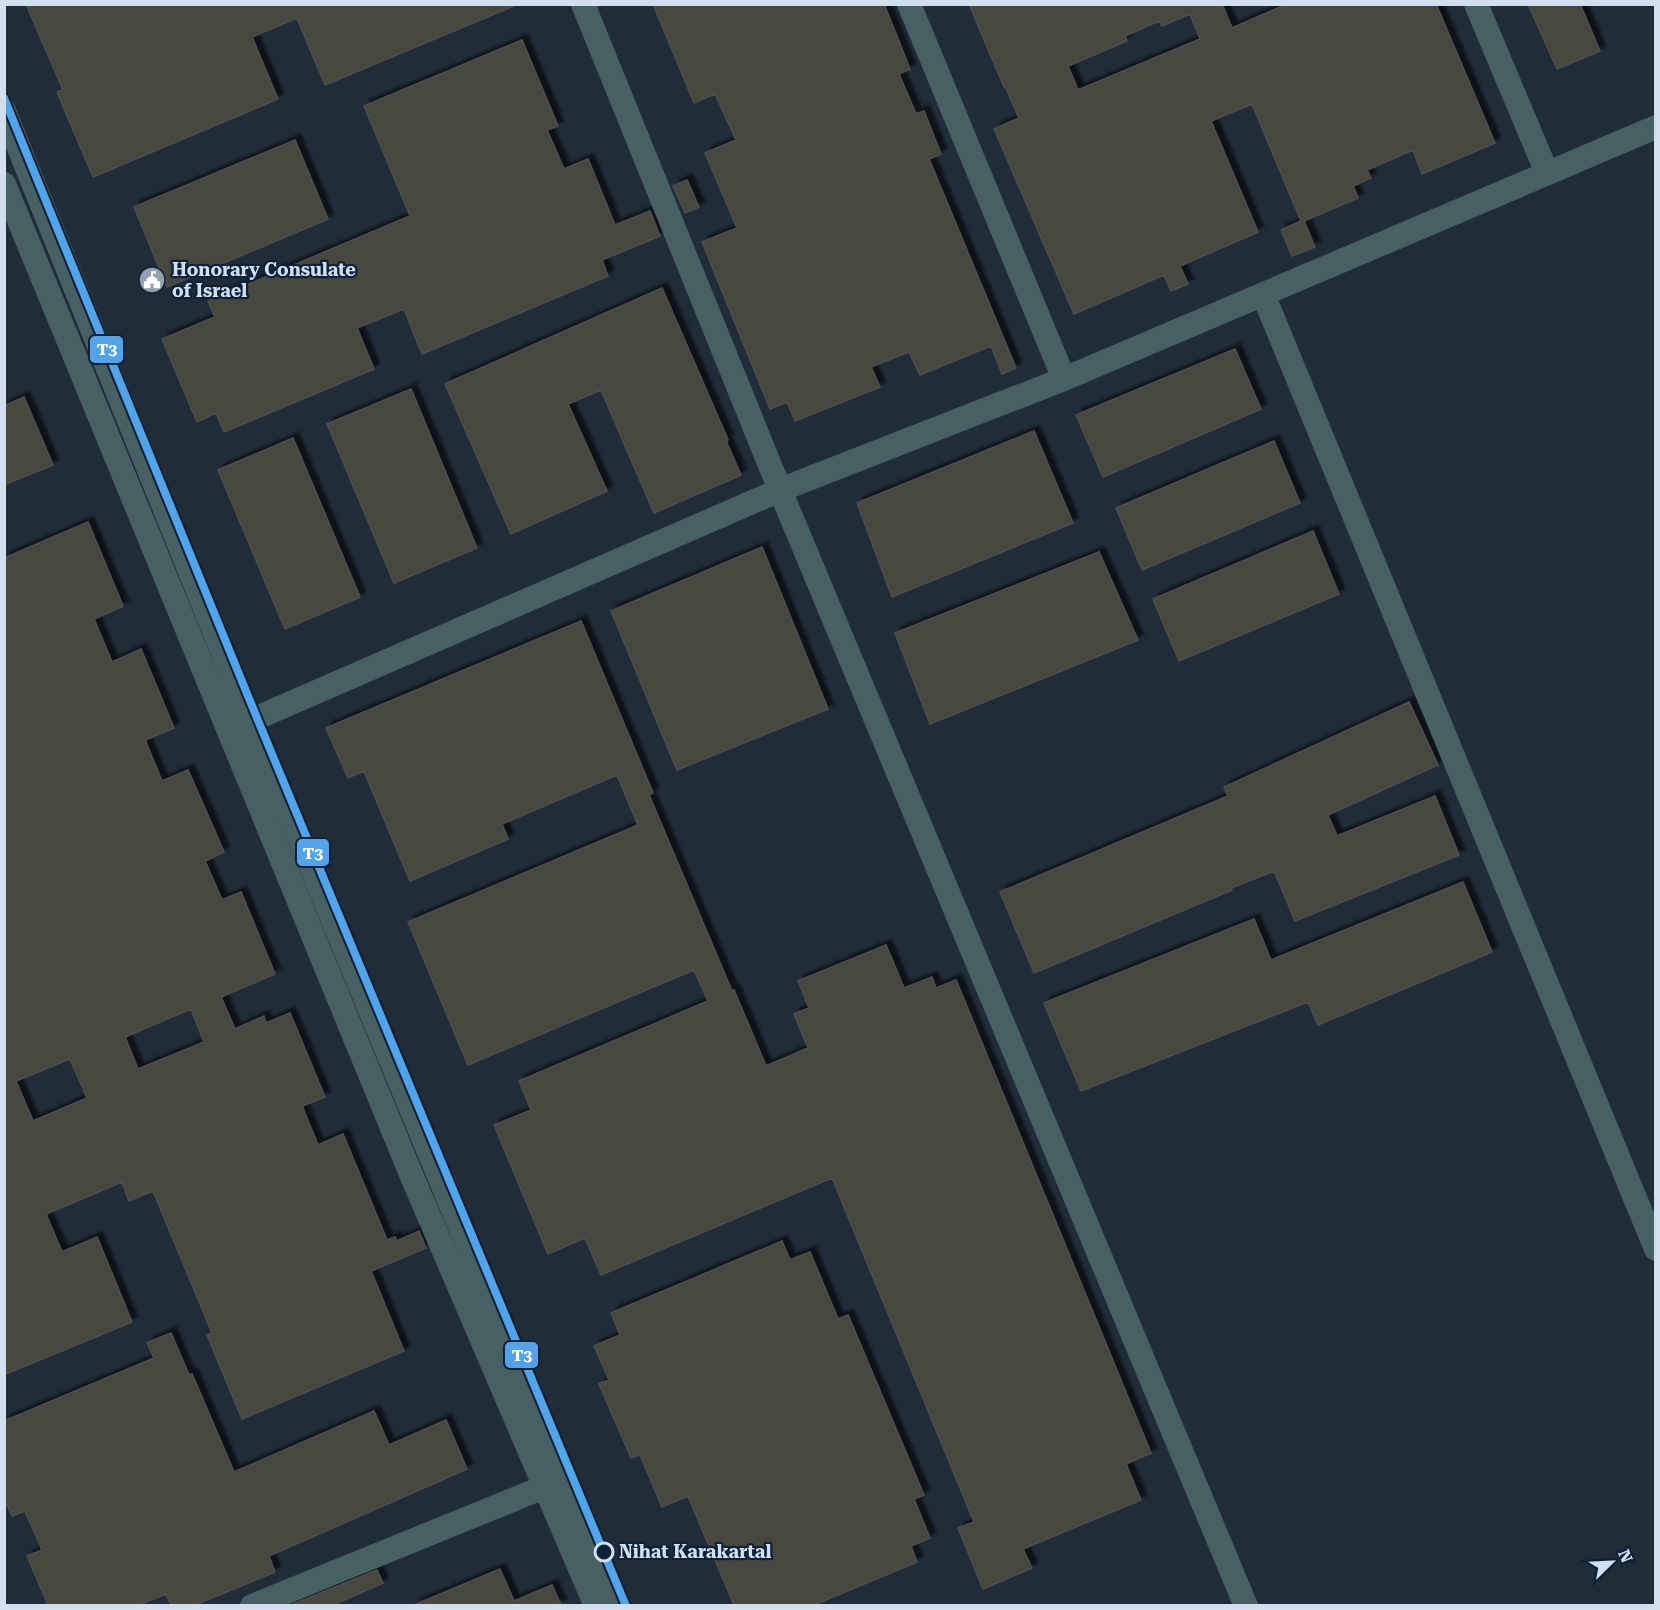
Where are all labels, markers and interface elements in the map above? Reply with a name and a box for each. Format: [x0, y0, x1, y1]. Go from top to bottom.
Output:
place label: Honorary Consulate of Israel [172, 259, 356, 301]
public building icon: Honorary Consulate of Israel [137, 265, 167, 295]
line badge: T3 [89, 335, 124, 364]
text: T3 [97, 340, 117, 359]
line badge: T3 [296, 838, 330, 867]
text: T3 [303, 844, 323, 863]
line badge: T3 [504, 1341, 539, 1369]
text: T3 [512, 1346, 532, 1365]
north arrow [1582, 1532, 1642, 1592]
place label: Nihat Karakartal [619, 1541, 771, 1562]
marker: Nihat Karakartal [594, 1542, 614, 1562]
text: N [1614, 1547, 1636, 1566]

